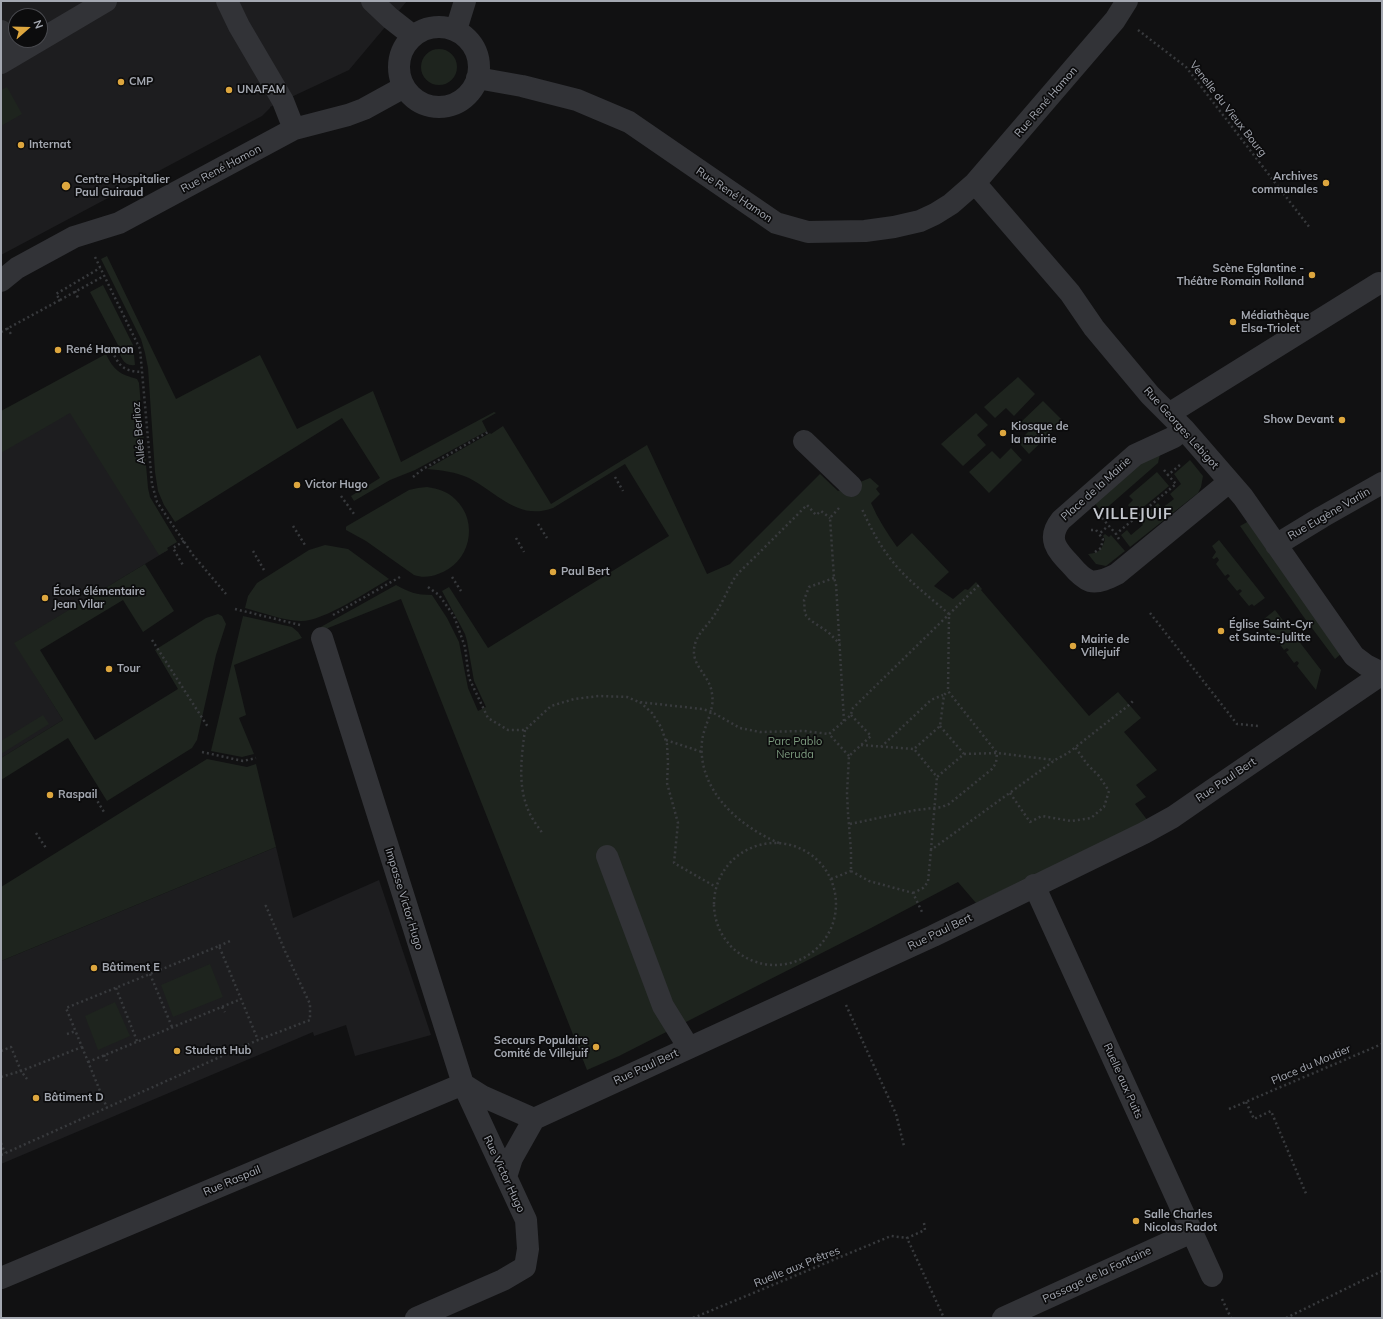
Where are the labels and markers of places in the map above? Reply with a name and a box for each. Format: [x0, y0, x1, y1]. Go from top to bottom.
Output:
place label: CMP [129, 75, 153, 89]
marker: CMP [116, 77, 126, 87]
place label: UNAFAM [237, 83, 285, 97]
marker: UNAFAM [224, 85, 234, 95]
place label: Internat [29, 138, 71, 152]
marker: Internat [16, 140, 26, 150]
place label: Archives communales [1252, 170, 1318, 196]
place label: Centre Hospitalier Paul Guiraud [75, 173, 170, 199]
marker: Archives communales [1321, 178, 1331, 188]
marker: Centre Hospitalier Paul Guiraud [60, 180, 72, 192]
place label: Scène Eglantine - Théâtre Romain Rolland [1177, 262, 1304, 288]
marker: Scène Eglantine - Théâtre Romain Rolland [1307, 270, 1317, 280]
place label: Médiathèque Elsa-Triolet [1241, 309, 1309, 335]
marker: Médiathèque Elsa-Triolet [1228, 317, 1238, 327]
place label: René Hamon [66, 343, 134, 357]
marker: René Hamon [53, 345, 63, 355]
place label: Show Devant [1263, 413, 1334, 427]
marker: Show Devant [1337, 415, 1347, 425]
place label: Kiosque de la mairie [1011, 420, 1068, 446]
marker: Kiosque de la mairie [998, 428, 1008, 438]
place label: Victor Hugo [305, 478, 368, 492]
marker: Victor Hugo [292, 480, 302, 490]
place label: Paul Bert [561, 565, 610, 579]
marker: Paul Bert [548, 567, 558, 577]
place label: École élémentaire Jean Vilar [53, 585, 145, 611]
marker: École élémentaire Jean Vilar [40, 593, 50, 603]
place label: Église Saint-Cyr et Sainte-Julitte [1229, 618, 1313, 644]
marker: Église Saint-Cyr et Sainte-Julitte [1216, 626, 1226, 636]
place label: Mairie de Villejuif [1081, 633, 1129, 659]
marker: Mairie de Villejuif [1068, 641, 1078, 651]
place label: Tour [117, 662, 140, 676]
marker: Tour [104, 664, 114, 674]
place label: Raspail [58, 788, 97, 802]
marker: Raspail [45, 790, 55, 800]
place label: Bâtiment E [102, 961, 160, 975]
marker: Bâtiment E [89, 963, 99, 973]
place label: Secours Populaire Comité de Villejuif [494, 1034, 588, 1060]
marker: Secours Populaire Comité de Villejuif [591, 1042, 601, 1052]
place label: Student Hub [185, 1044, 251, 1058]
marker: Student Hub [172, 1046, 182, 1056]
place label: Bâtiment D [44, 1091, 104, 1105]
marker: Bâtiment D [31, 1093, 41, 1103]
place label: Salle Charles Nicolas Radot [1144, 1208, 1217, 1234]
marker: Salle Charles Nicolas Radot [1131, 1216, 1141, 1226]

